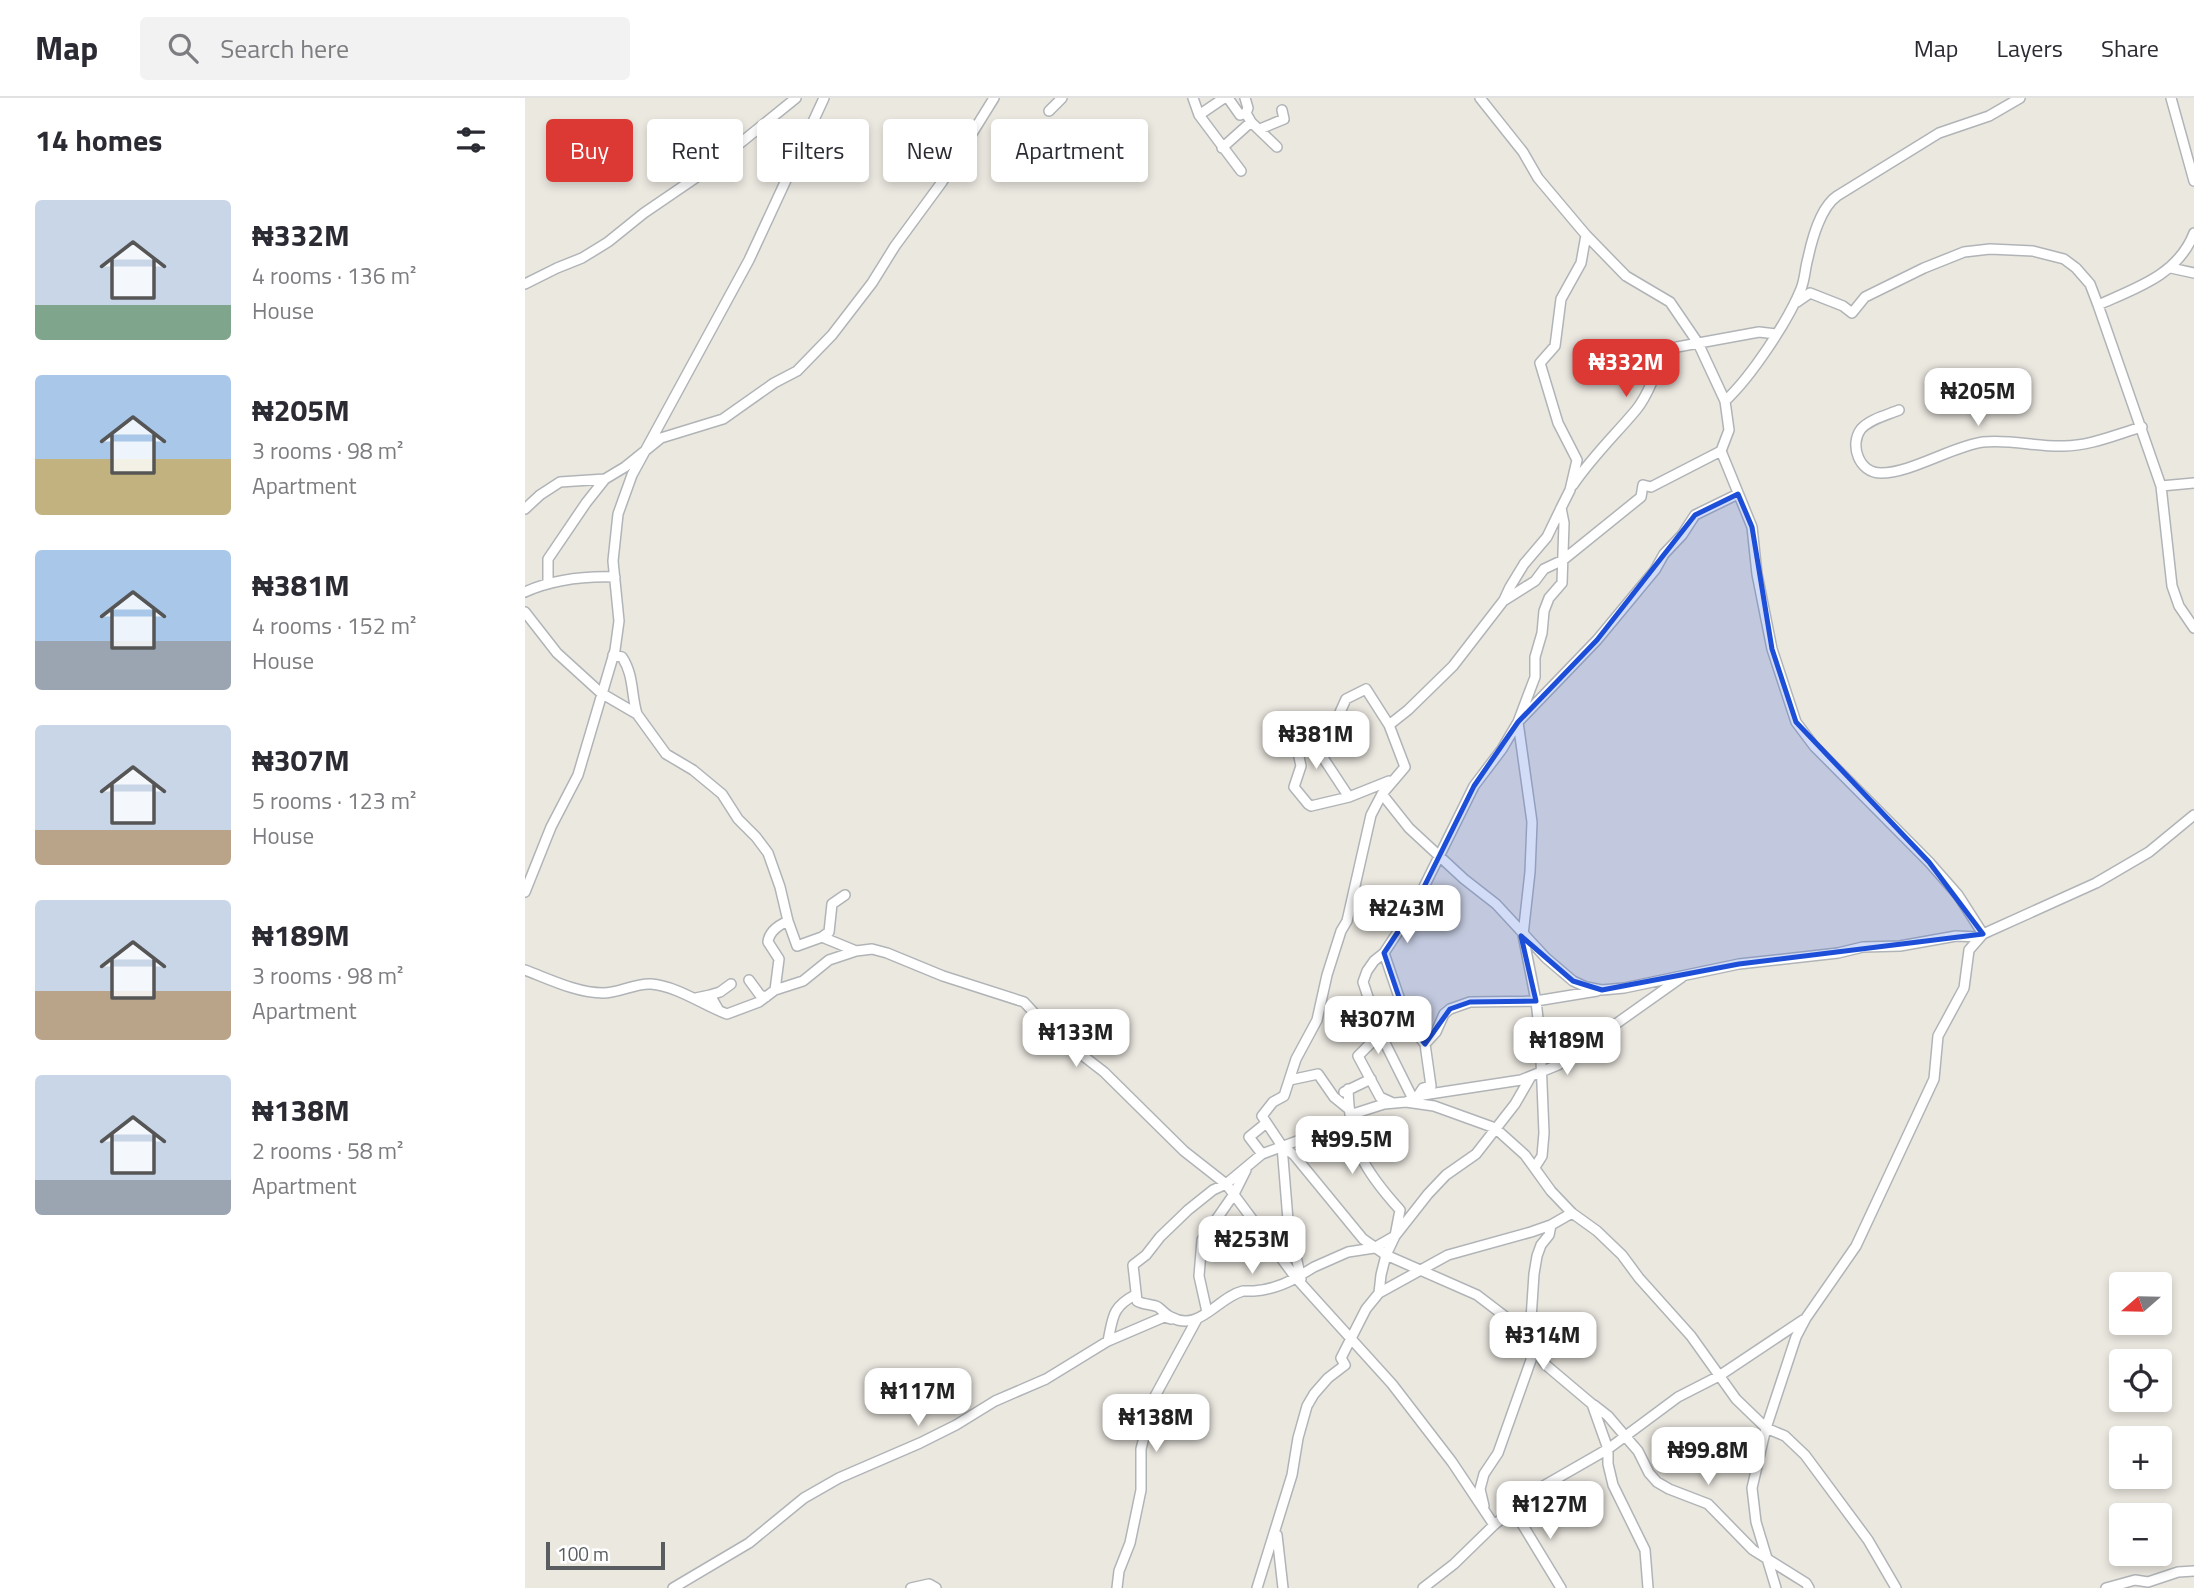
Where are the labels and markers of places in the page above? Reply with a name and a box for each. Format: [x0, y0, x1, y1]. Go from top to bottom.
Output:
pin: ₦332M [1577, 340, 1675, 399]
pin: ₦205M [1929, 368, 2027, 428]
pin: ₦381M [1267, 712, 1365, 771]
pin: ₦243M [1358, 886, 1456, 945]
pin: ₦307M [1329, 996, 1427, 1056]
pin: ₦133M [1027, 1010, 1125, 1069]
pin: ₦189M [1518, 1018, 1616, 1077]
pin: ₦99.5M [1295, 1116, 1409, 1176]
pin: ₦253M [1203, 1216, 1301, 1276]
pin: ₦314M [1494, 1312, 1592, 1372]
pin: ₦117M [869, 1368, 967, 1428]
pin: ₦138M [1107, 1394, 1205, 1454]
pin: ₦99.8M [1651, 1428, 1765, 1487]
pin: ₦127M [1501, 1482, 1599, 1541]

